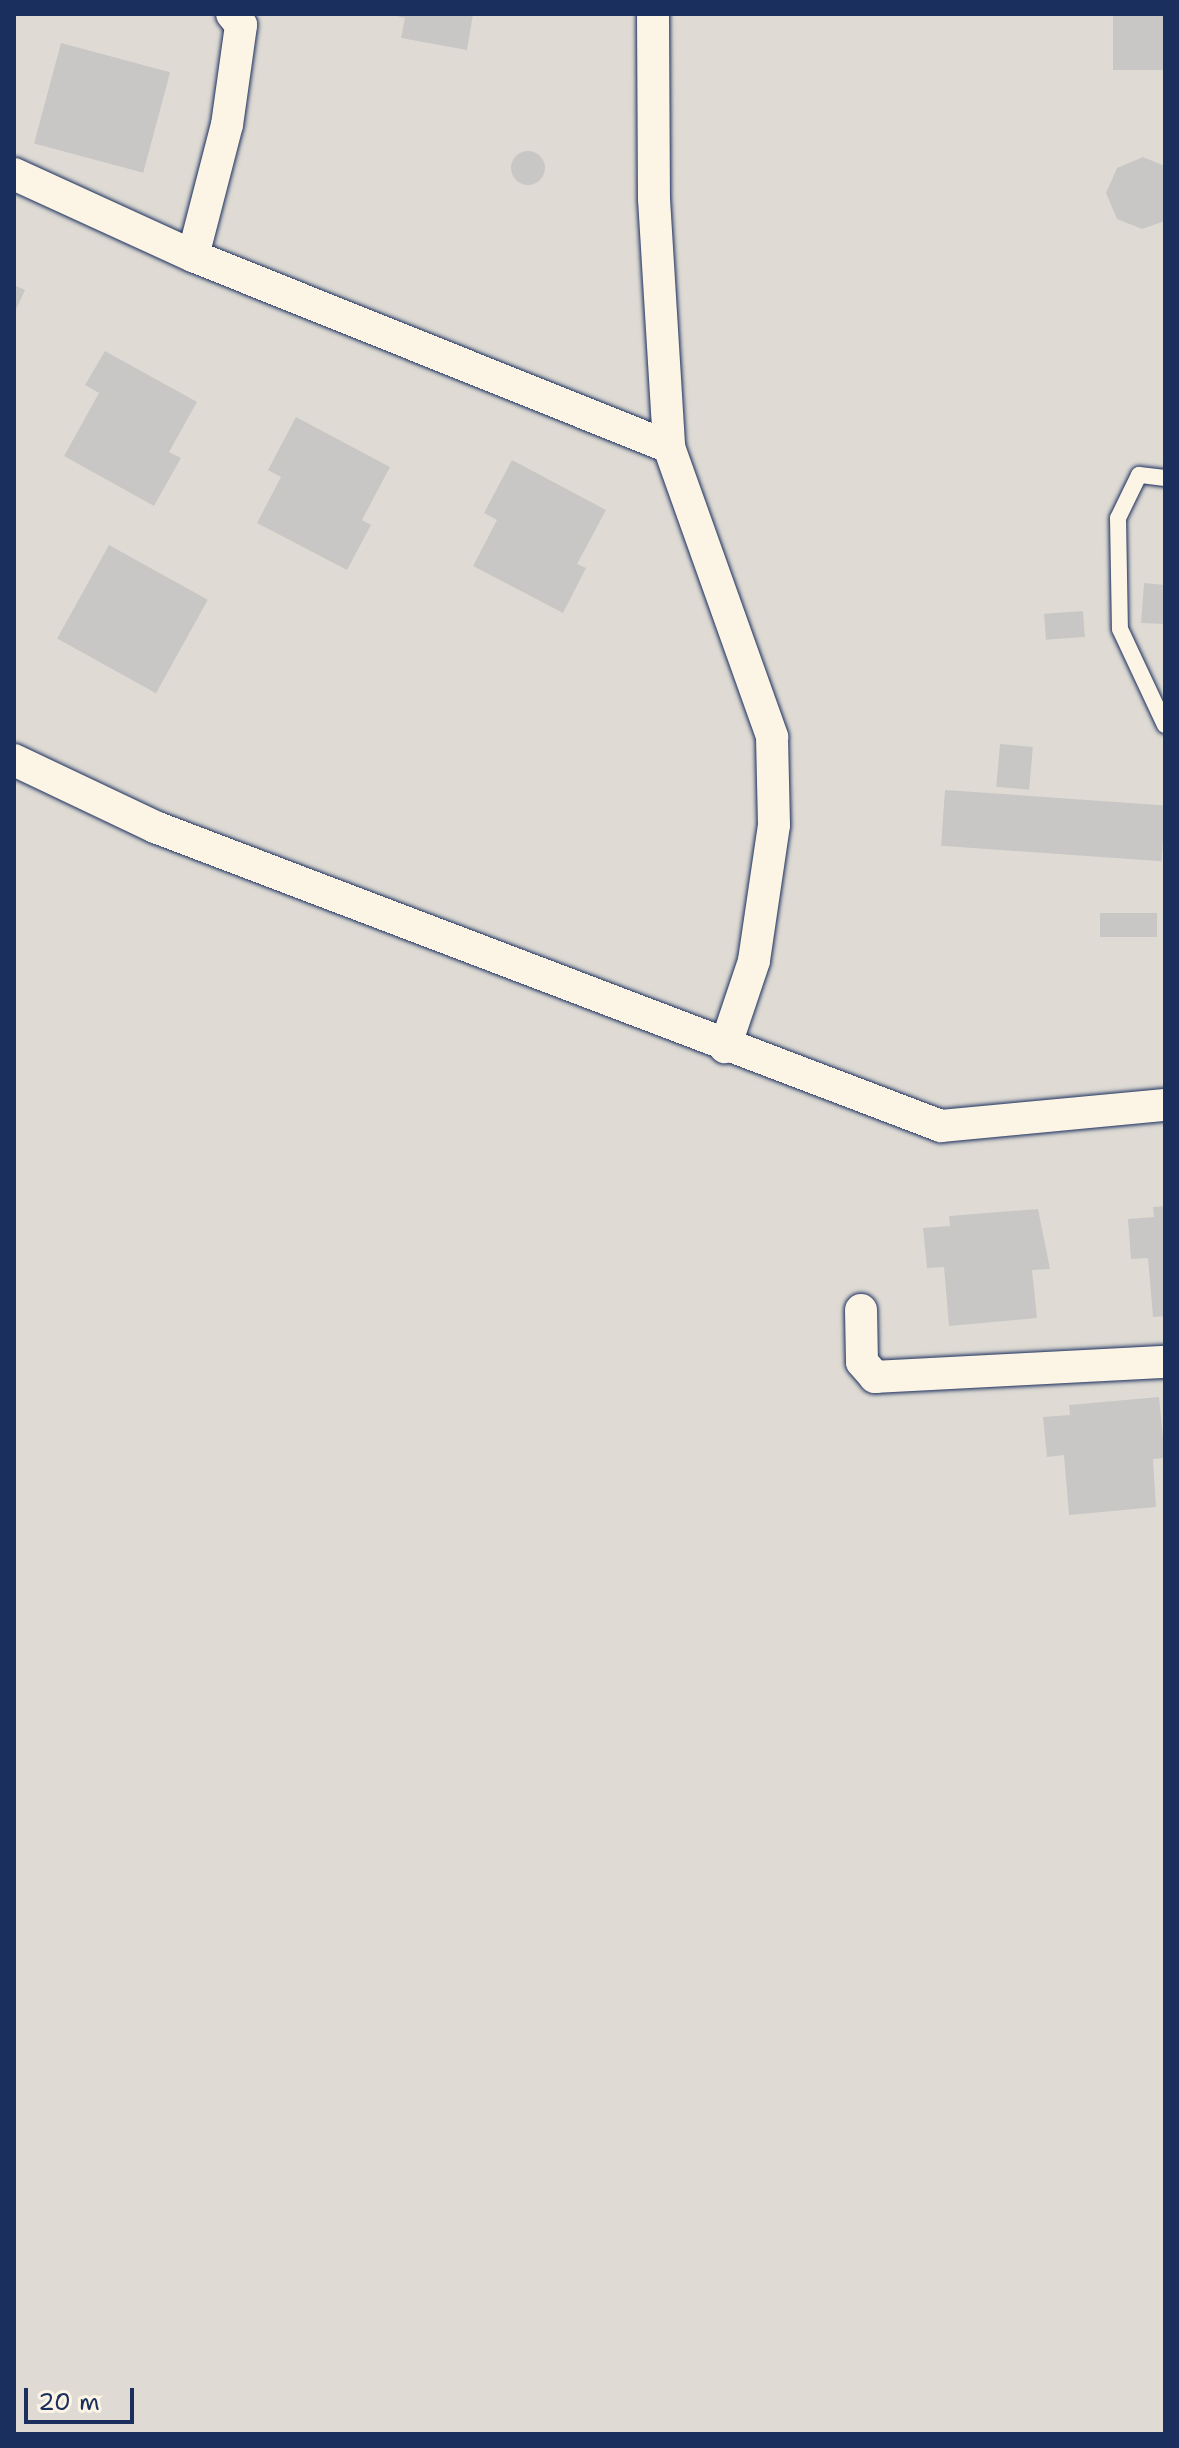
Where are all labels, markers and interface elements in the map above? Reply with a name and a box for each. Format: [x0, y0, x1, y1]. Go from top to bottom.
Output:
scale bar [28, 2372, 138, 2422]
text: 20 m [38, 2386, 100, 2418]

